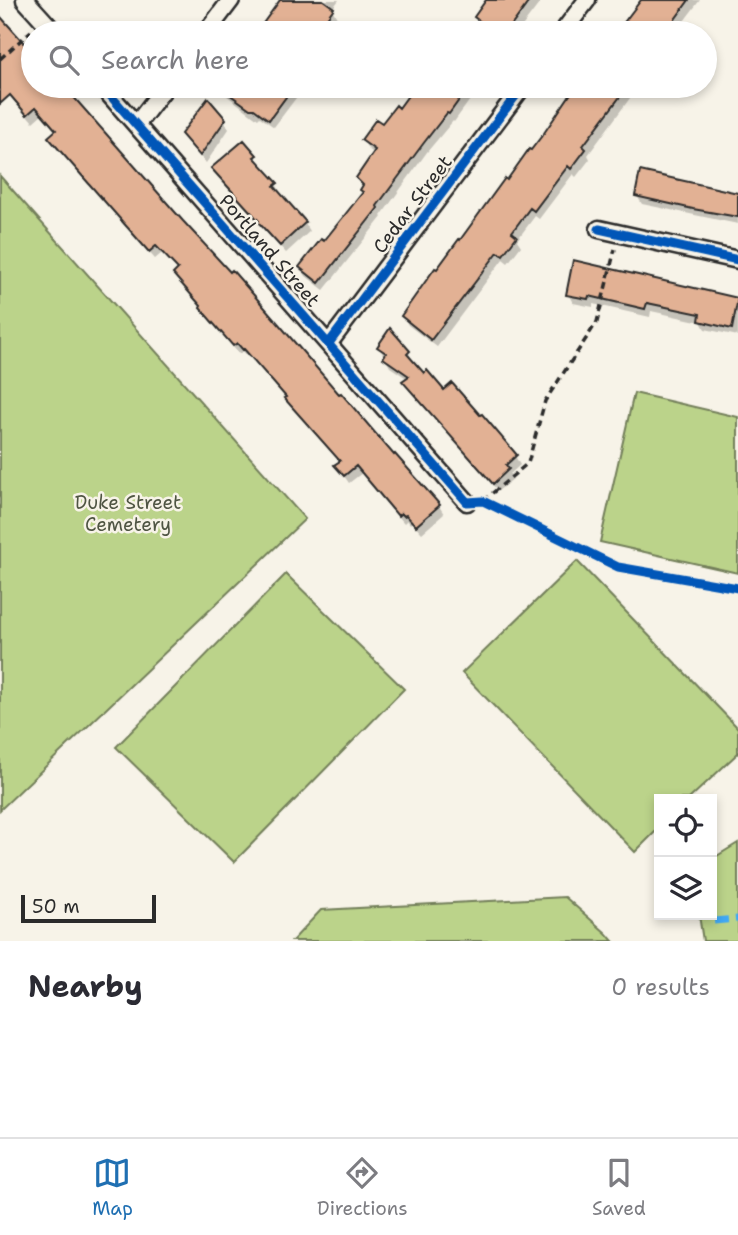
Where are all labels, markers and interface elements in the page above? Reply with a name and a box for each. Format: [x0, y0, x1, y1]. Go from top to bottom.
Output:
search box [21, 21, 717, 98]
icon: search [45, 41, 83, 79]
text: Search here [101, 42, 250, 77]
street label: Cedar Street [367, 150, 458, 258]
street label: Portland Street [214, 189, 326, 312]
park label: Duke Street Cemetery [75, 490, 181, 537]
map controls [654, 794, 717, 920]
button: locate [654, 794, 717, 857]
button: layers [654, 857, 717, 920]
scale bar [21, 892, 156, 924]
text: 50 m [32, 894, 80, 919]
text: Nearby [28, 966, 143, 1007]
text: 0 results [611, 972, 710, 1002]
tab: Map [92, 1154, 133, 1221]
tab: Directions [317, 1154, 408, 1221]
tab: Saved [592, 1154, 646, 1221]

